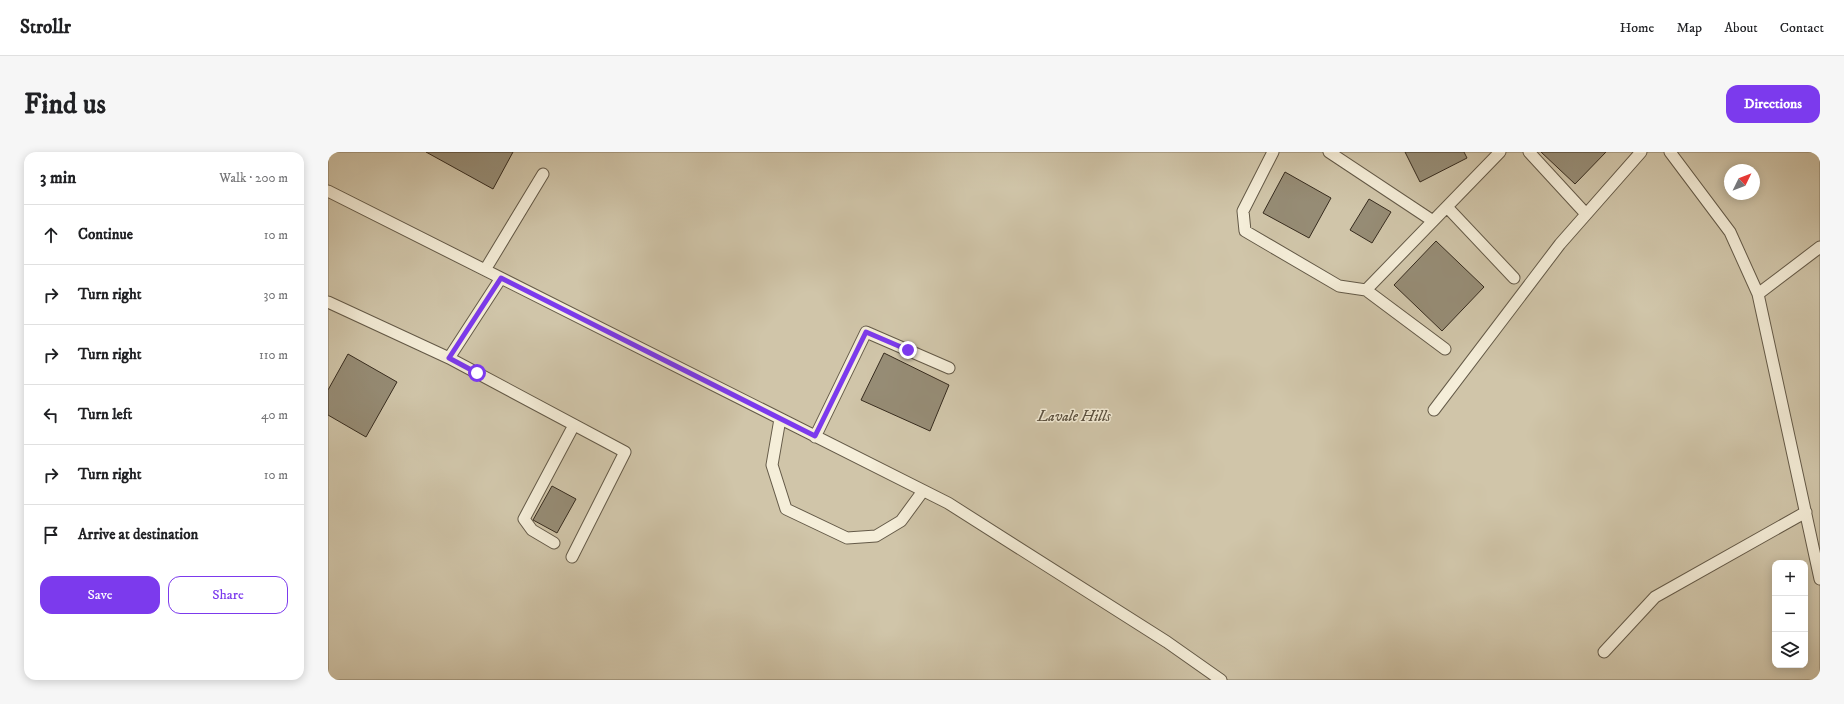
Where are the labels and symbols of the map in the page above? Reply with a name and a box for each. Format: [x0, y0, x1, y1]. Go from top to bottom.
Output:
north arrow [1724, 164, 1760, 200]
route end [899, 341, 917, 359]
route start [468, 364, 486, 382]
park label: Lavale Hills [1036, 407, 1111, 426]

